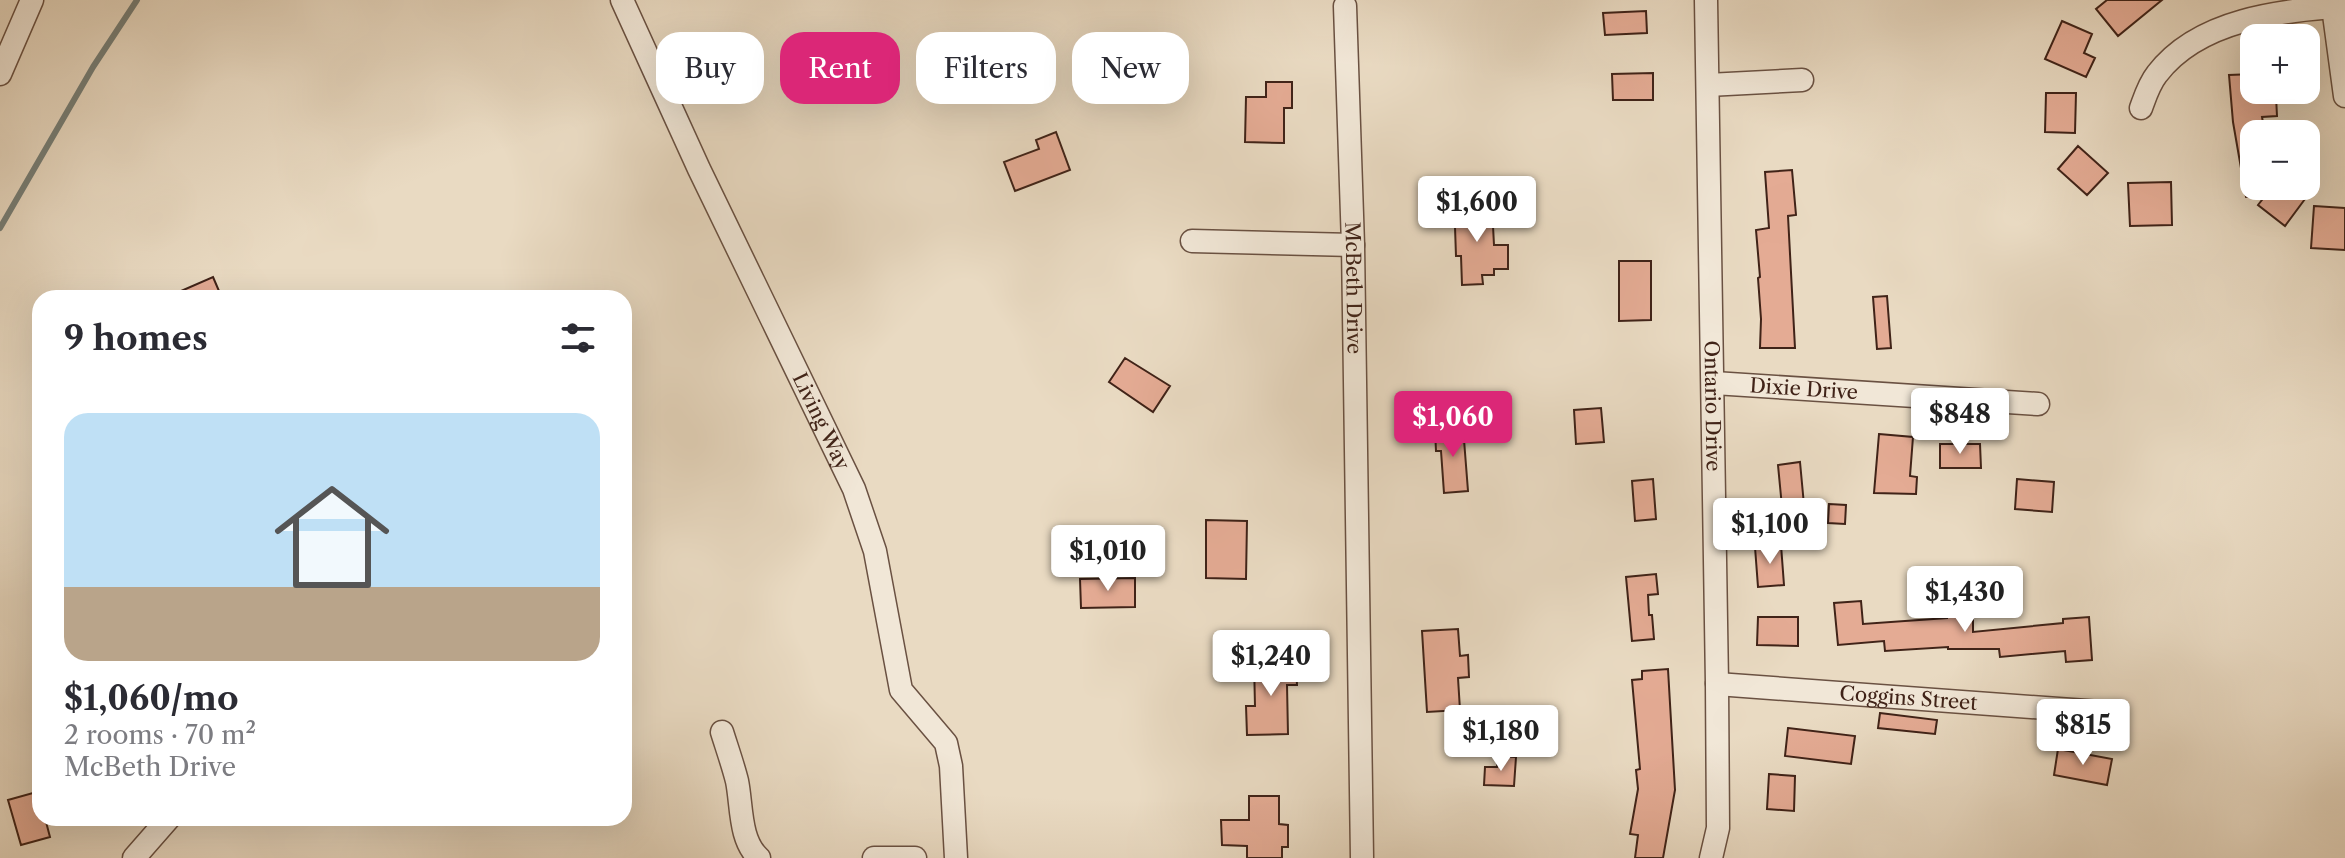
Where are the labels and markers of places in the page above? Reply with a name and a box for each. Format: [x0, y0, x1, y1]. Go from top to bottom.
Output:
pin: $1,600 [1412, 176, 1542, 244]
pin: $848 [1913, 388, 2007, 456]
pin: $1,060 [1388, 391, 1518, 459]
pin: $1,100 [1705, 498, 1835, 566]
pin: $1,010 [1043, 525, 1173, 593]
pin: $1,430 [1900, 566, 2030, 634]
pin: $1,240 [1206, 630, 1336, 698]
pin: $815 [2036, 699, 2130, 767]
pin: $1,180 [1436, 705, 1566, 773]

